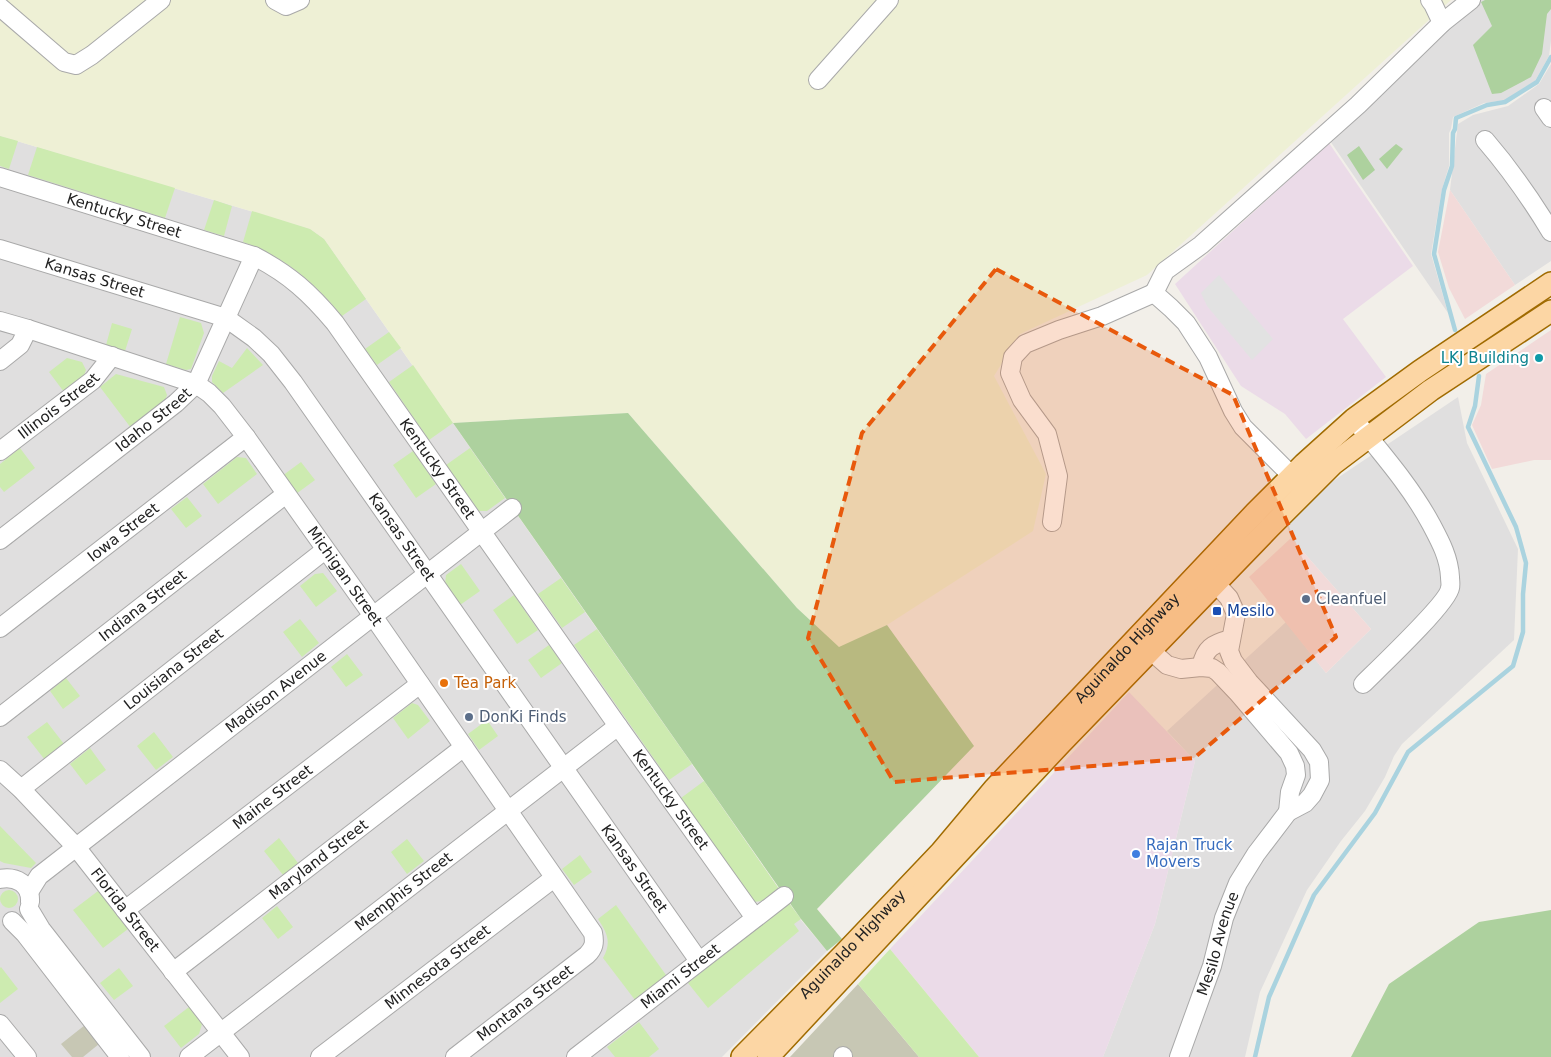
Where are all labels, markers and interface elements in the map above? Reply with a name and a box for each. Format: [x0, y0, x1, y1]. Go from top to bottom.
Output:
street label: Kentucky Street [65, 189, 184, 242]
street label: Kansas Street [43, 254, 147, 302]
place label: LKJ Building [1441, 349, 1529, 367]
marker: LKJ Building [1533, 352, 1545, 364]
street label: Illinois Street [14, 370, 104, 443]
street label: Idaho Street [112, 384, 195, 456]
street label: Kentucky Street [396, 415, 479, 523]
street label: Kansas Street [365, 489, 439, 585]
street label: Iowa Street [84, 499, 163, 566]
street label: Michigan Street [303, 523, 386, 630]
street label: Indiana Street [95, 566, 190, 645]
street label: Aguinaldo Highway [1071, 589, 1184, 707]
place label: Cleanfuel [1316, 590, 1387, 608]
marker: Cleanfuel [1300, 593, 1312, 605]
place label: Mesilo [1227, 602, 1275, 620]
marker: Mesilo [1211, 605, 1223, 617]
street label: Louisiana Street [120, 624, 227, 714]
street label: Madison Avenue [222, 647, 330, 737]
place label: Tea Park [453, 674, 517, 692]
marker: Tea Park [438, 677, 450, 689]
place label: DonKi Finds [479, 708, 567, 726]
marker: DonKi Finds [463, 711, 475, 723]
street label: Kentucky Street [629, 746, 713, 854]
street label: Maine Street [229, 761, 316, 833]
street label: Maryland Street [266, 816, 372, 903]
street label: Kansas Street [597, 821, 671, 916]
place label: Rajan Truck Movers [1146, 836, 1233, 871]
street label: Memphis Street [351, 848, 456, 935]
marker: Rajan Truck Movers [1130, 848, 1142, 860]
street label: Florida Street [87, 864, 163, 955]
street label: Aguinaldo Highway [796, 886, 909, 1002]
street label: Mesilo Avenue [1193, 889, 1243, 998]
street label: Minnesota Street [381, 921, 494, 1013]
street label: Miami Street [637, 940, 724, 1013]
street label: Montana Street [473, 961, 577, 1045]

